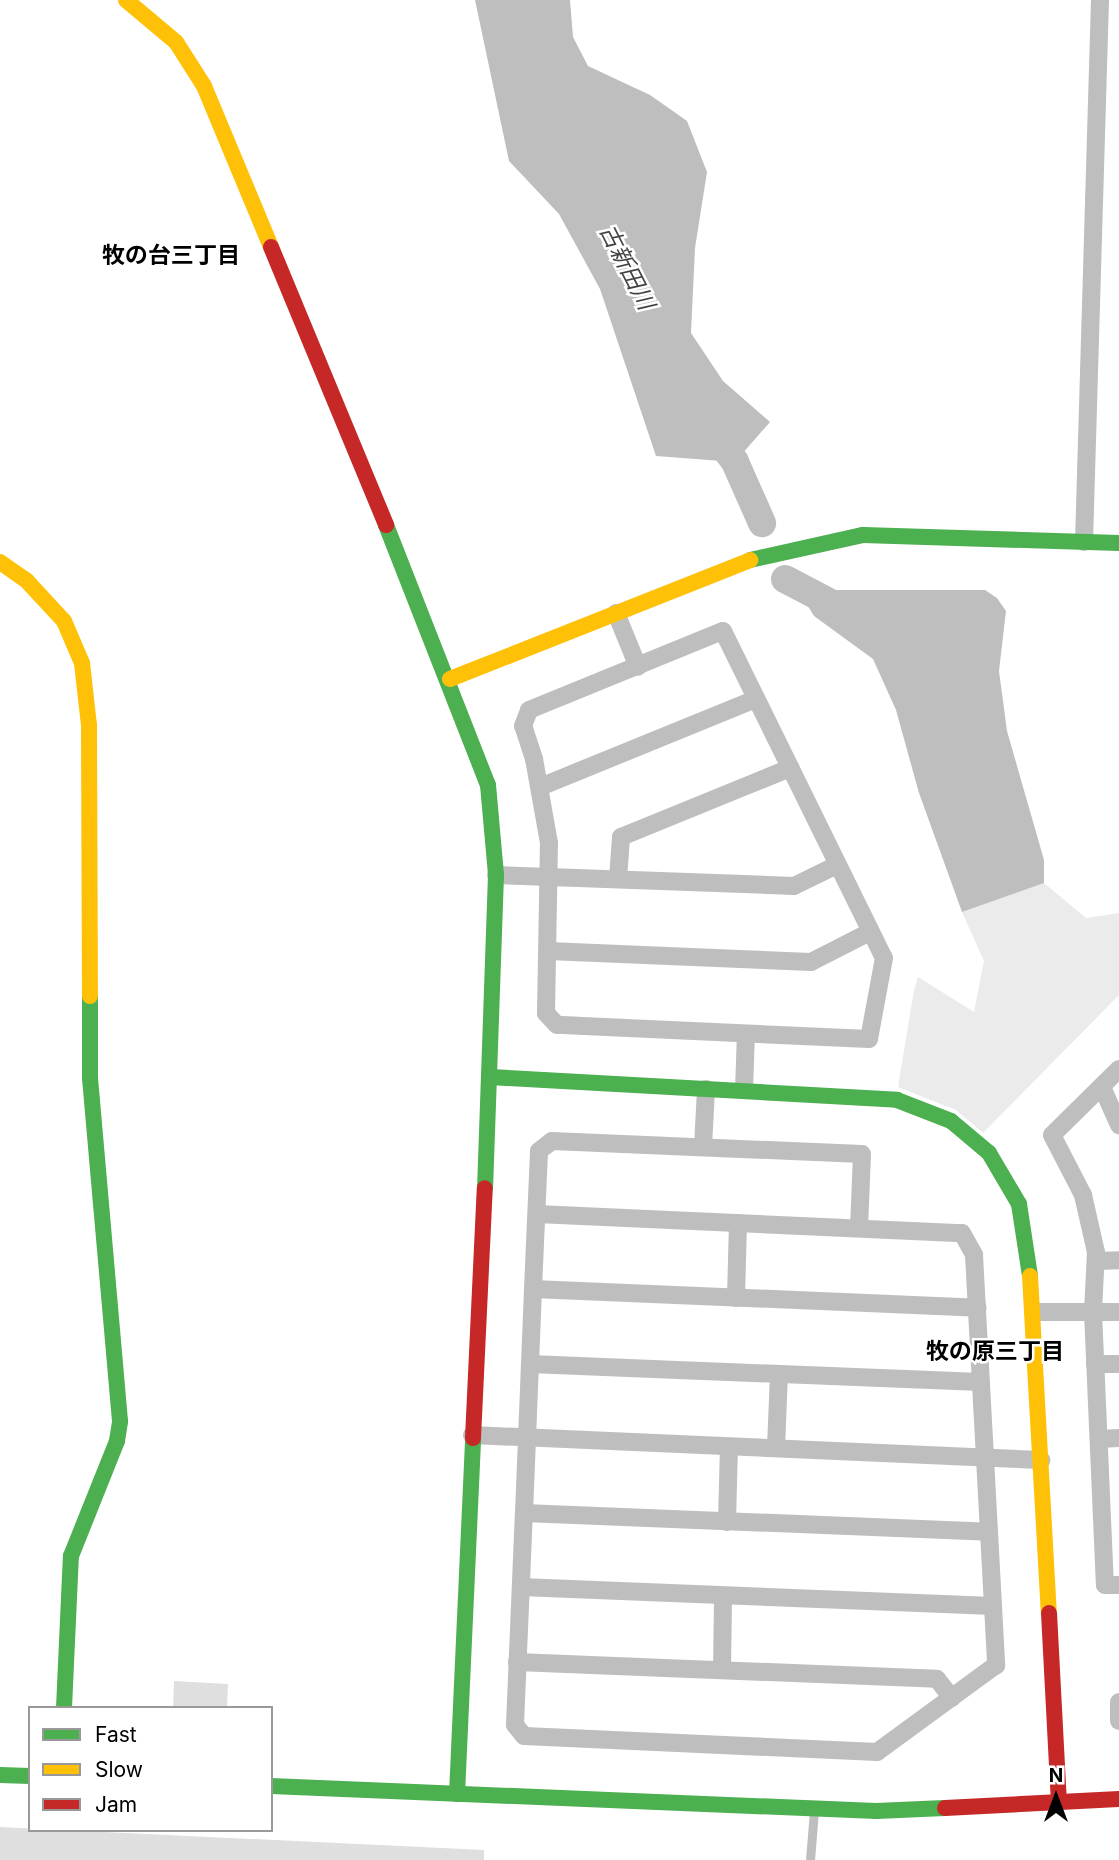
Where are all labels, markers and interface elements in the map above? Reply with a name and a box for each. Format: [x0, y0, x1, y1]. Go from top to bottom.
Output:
water label: 古新田川 [594, 220, 660, 314]
district label: 牧の台三丁目 [102, 241, 240, 269]
district label: 牧の原三丁目 [926, 1337, 1064, 1365]
legend [28, 1706, 273, 1832]
text: Fast [95, 1722, 137, 1747]
text: Slow [95, 1757, 143, 1782]
north arrow [1021, 1762, 1091, 1832]
text: N [1049, 1764, 1063, 1787]
text: Jam [95, 1792, 137, 1817]

